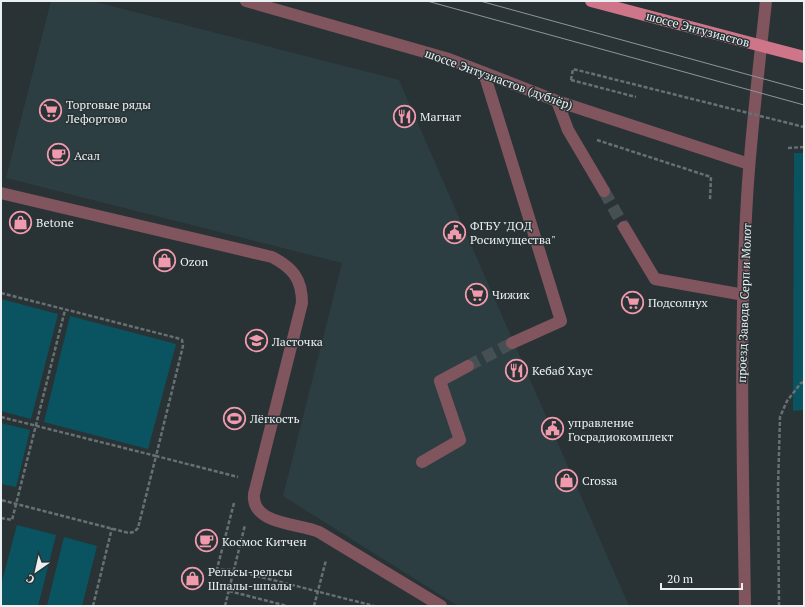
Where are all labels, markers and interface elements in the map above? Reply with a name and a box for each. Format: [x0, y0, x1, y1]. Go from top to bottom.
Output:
street label: шоссе Энтузиастов [645, 8, 751, 50]
street label: шоссе Энтузиастов (дублёр) [423, 45, 575, 113]
place label: Торговые ряды Лефортово [65, 97, 151, 126]
supermarket icon: Торговые ряды Лефортово [38, 98, 64, 124]
restaurant icon: Магнат [392, 103, 418, 129]
place label: Магнат [420, 109, 461, 124]
cafe icon: Асал [46, 142, 72, 168]
place label: Асал [74, 148, 100, 163]
shop icon: Betone [7, 209, 33, 235]
place label: Betone [36, 215, 74, 230]
place label: ФГБУ "ДОД Росимущества" [470, 218, 556, 247]
public building icon: ФГБУ "ДОД Росимущества" [441, 219, 467, 245]
street label: проезд Завода Серп и Молот [734, 223, 754, 383]
shop icon: Ozon [152, 248, 178, 274]
place label: Ozon [180, 254, 208, 269]
supermarket icon: Чижик [464, 281, 490, 307]
place label: Чижик [492, 287, 530, 302]
supermarket icon: Подсолнух [619, 289, 645, 315]
place label: Подсолнух [648, 295, 708, 310]
school or university icon: Ласточка [243, 328, 269, 354]
place label: Ласточка [271, 334, 323, 349]
restaurant icon: Кебаб Хаус [503, 357, 529, 383]
place label: Кебаб Хаус [532, 363, 593, 378]
sports icon: Лёгкость [221, 405, 247, 431]
place label: Лёгкость [249, 411, 300, 426]
place label: управление Госрадиокомплект [567, 415, 673, 444]
public building icon: управление Госрадиокомплект [539, 416, 565, 442]
shop icon: Crossa [553, 467, 579, 493]
place label: Crossa [582, 473, 617, 488]
cafe icon: Космос Китчен [194, 528, 220, 554]
place label: Космос Китчен [222, 534, 307, 549]
north arrow [16, 551, 56, 591]
place label: Рельсы-рельсы Шпалы-шпалы [208, 564, 292, 593]
shop icon: Рельсы-рельсы Шпалы-шпалы [180, 565, 206, 591]
scale bar [661, 565, 742, 591]
text: С [24, 571, 37, 587]
text: 20 m [667, 571, 694, 586]

